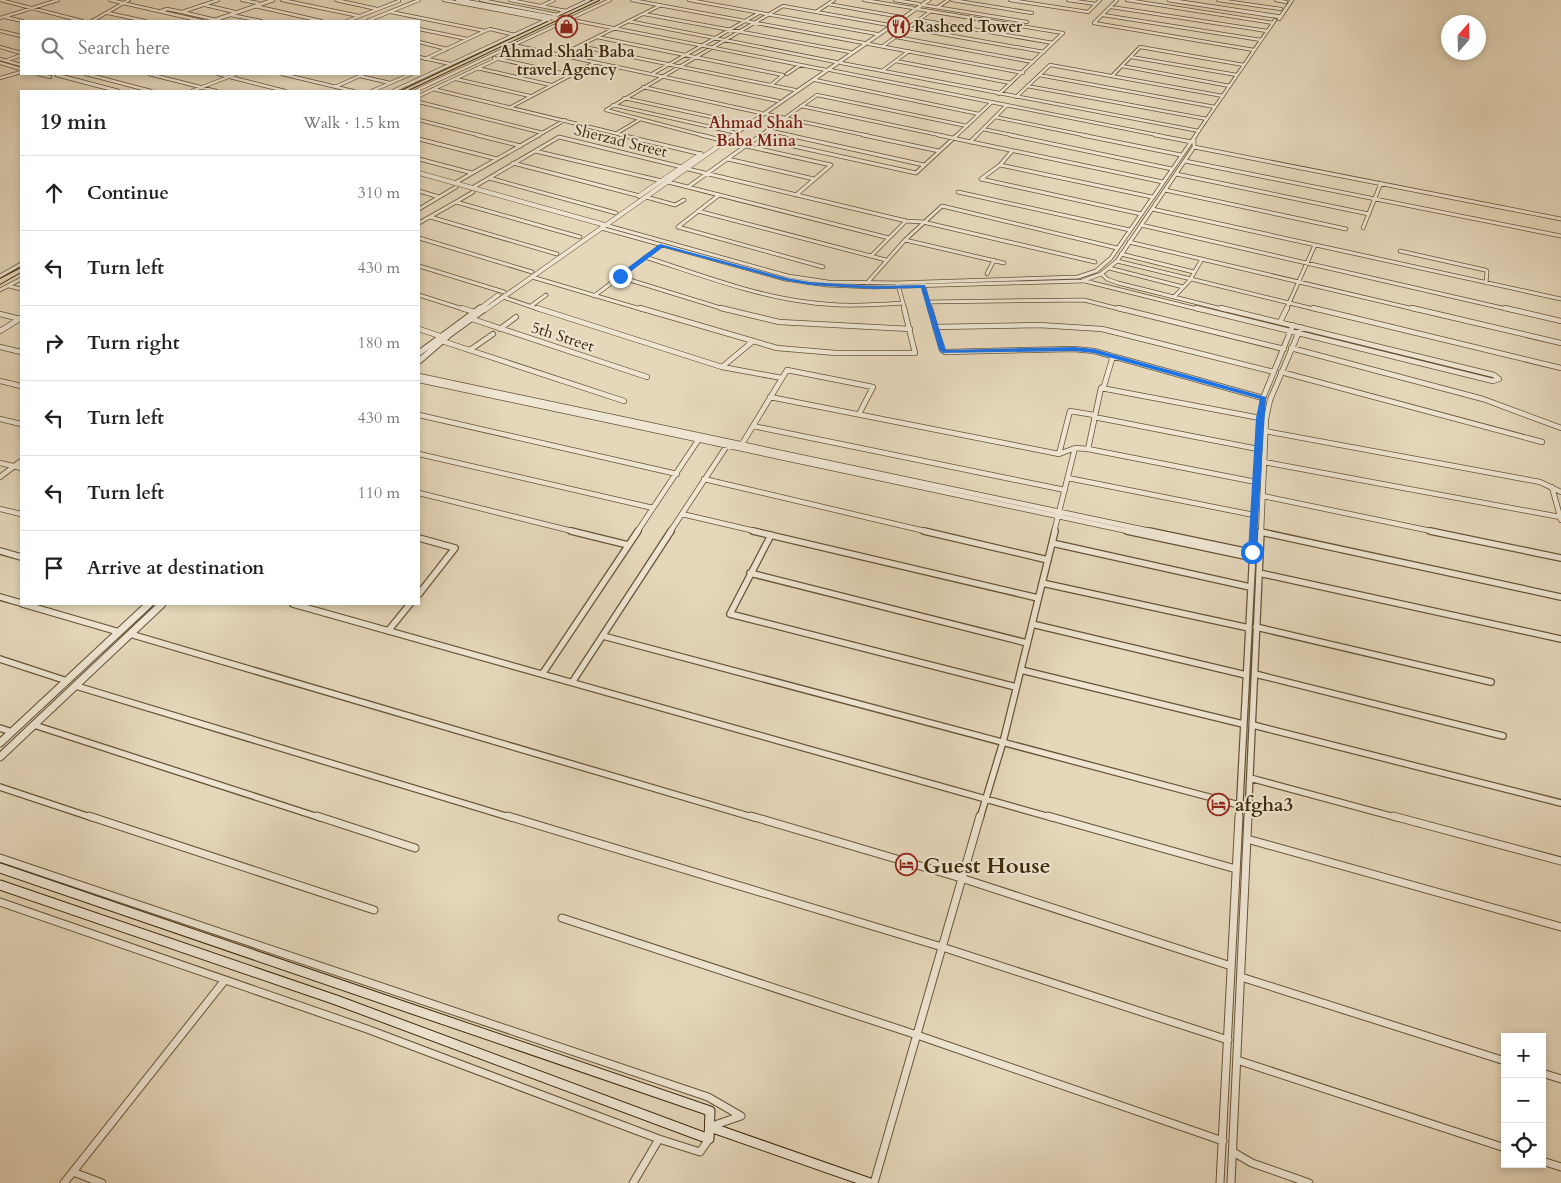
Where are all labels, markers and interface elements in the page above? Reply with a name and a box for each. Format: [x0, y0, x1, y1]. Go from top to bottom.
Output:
restaurant icon: Rasheed Tower [886, 14, 910, 38]
shop icon: Ahmad Shah Baba travel Agency [555, 15, 579, 39]
north arrow [1441, 15, 1486, 60]
place label: Rasheed Tower [914, 16, 1023, 38]
search box [20, 20, 420, 75]
icon: search [38, 34, 66, 62]
text: Search here [78, 35, 170, 61]
place label: Ahmad Shah Baba travel Agency [499, 41, 635, 81]
text: 19 min [40, 108, 107, 137]
text: Walk · 1.5 km [303, 112, 400, 134]
district label: Ahmad Shah Baba Mina [709, 112, 803, 152]
street label: Sherzad Street [572, 119, 670, 163]
icon: ahead [40, 179, 68, 207]
text: Continue [87, 180, 169, 206]
text: 310 m [358, 182, 400, 204]
icon: left [40, 254, 68, 282]
text: Turn left [87, 255, 164, 281]
text: 430 m [358, 257, 400, 279]
route end [609, 265, 632, 288]
street label: 5th Street [528, 316, 597, 357]
icon: right [40, 329, 68, 357]
text: Turn right [87, 330, 179, 356]
text: 180 m [358, 332, 400, 354]
icon: left [40, 404, 68, 432]
text: Turn left [87, 405, 164, 431]
text: 430 m [358, 407, 400, 429]
icon: left [40, 479, 68, 507]
text: Turn left [87, 480, 164, 506]
text: 110 m [358, 482, 400, 504]
route start [1241, 541, 1264, 564]
icon: arrive [40, 554, 68, 582]
text: Arrive at destination [87, 555, 264, 581]
hotel icon: afgha3 [1207, 792, 1231, 816]
place label: afgha3 [1235, 792, 1293, 818]
place label: Guest House [923, 851, 1051, 881]
hotel icon: Guest House [895, 853, 919, 877]
map controls [1501, 1033, 1546, 1168]
button: + [1501, 1033, 1546, 1078]
button: − [1501, 1078, 1546, 1123]
button: locate [1501, 1123, 1546, 1168]

